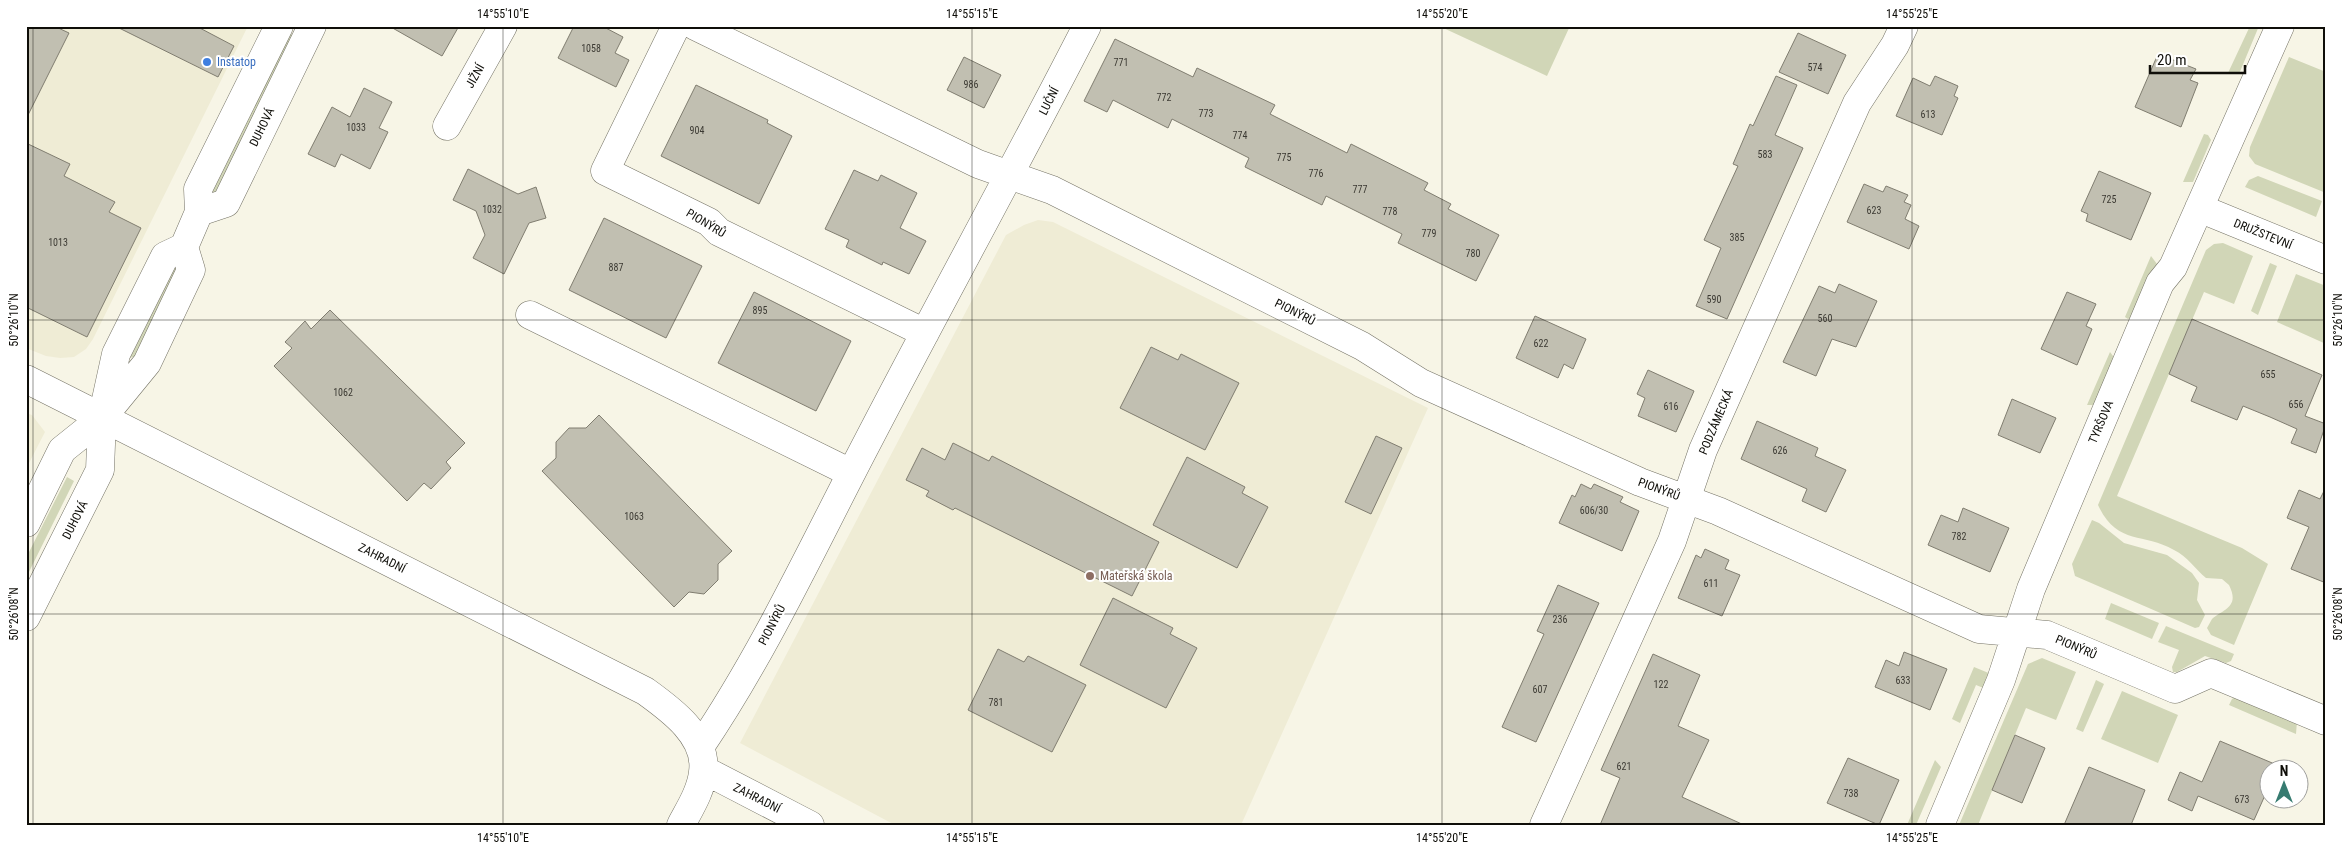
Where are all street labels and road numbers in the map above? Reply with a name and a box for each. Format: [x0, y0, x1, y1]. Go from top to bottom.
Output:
street label: JIŽNÍ [462, 60, 488, 91]
street label: LUČNÍ [1035, 83, 1062, 117]
street label: DUHOVÁ [246, 105, 277, 149]
street label: PIONÝRŮ [684, 204, 730, 240]
street label: DRUŽSTEVNÍ [2232, 215, 2296, 252]
street label: PIONÝRŮ [1272, 294, 1319, 328]
street label: PODZÁMECKÁ [1695, 387, 1736, 457]
street label: TYRŠOVA [2085, 398, 2116, 446]
street label: PIONÝRŮ [1636, 473, 1683, 503]
street label: DUHOVÁ [58, 498, 91, 542]
street label: ZAHRADNÍ [356, 539, 409, 576]
street label: PIONÝRŮ [754, 601, 789, 648]
street label: PIONÝRŮ [2053, 630, 2100, 662]
street label: ZAHRADNÍ [731, 779, 784, 816]

